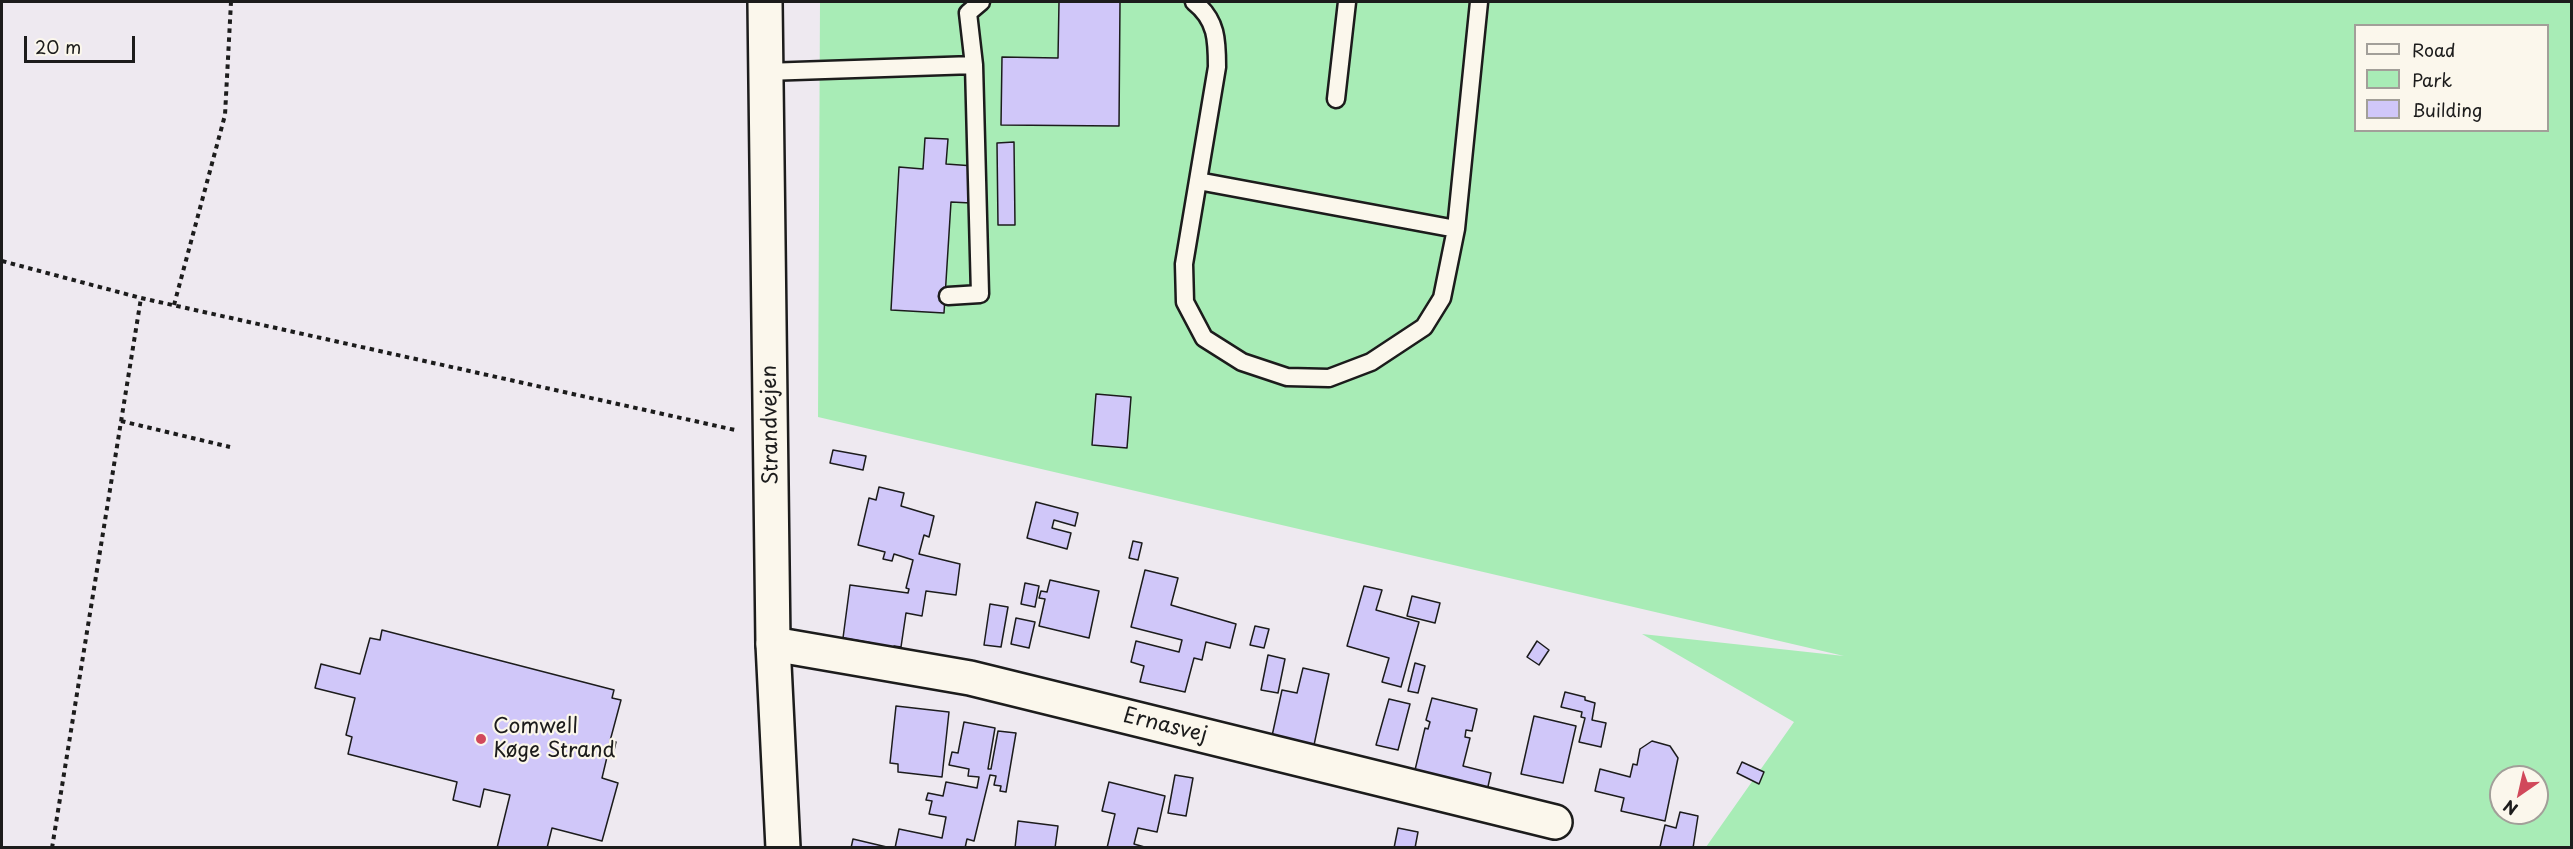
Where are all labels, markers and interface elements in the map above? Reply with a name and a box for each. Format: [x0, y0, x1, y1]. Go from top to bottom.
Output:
scale bar [27, 24, 138, 62]
legend [2354, 24, 2549, 132]
text: 20 m [35, 33, 81, 60]
text: Road [2412, 36, 2456, 63]
text: Park [2412, 66, 2452, 93]
text: Building [2412, 96, 2482, 123]
street label: Strandvejen [757, 365, 785, 485]
street label: Ernasvej [1120, 703, 1210, 749]
place label: Comwell Køge Strand [493, 714, 615, 764]
marker: Comwell Køge Strand [474, 732, 488, 746]
north arrow [2489, 765, 2549, 825]
text: N [2498, 795, 2522, 822]

